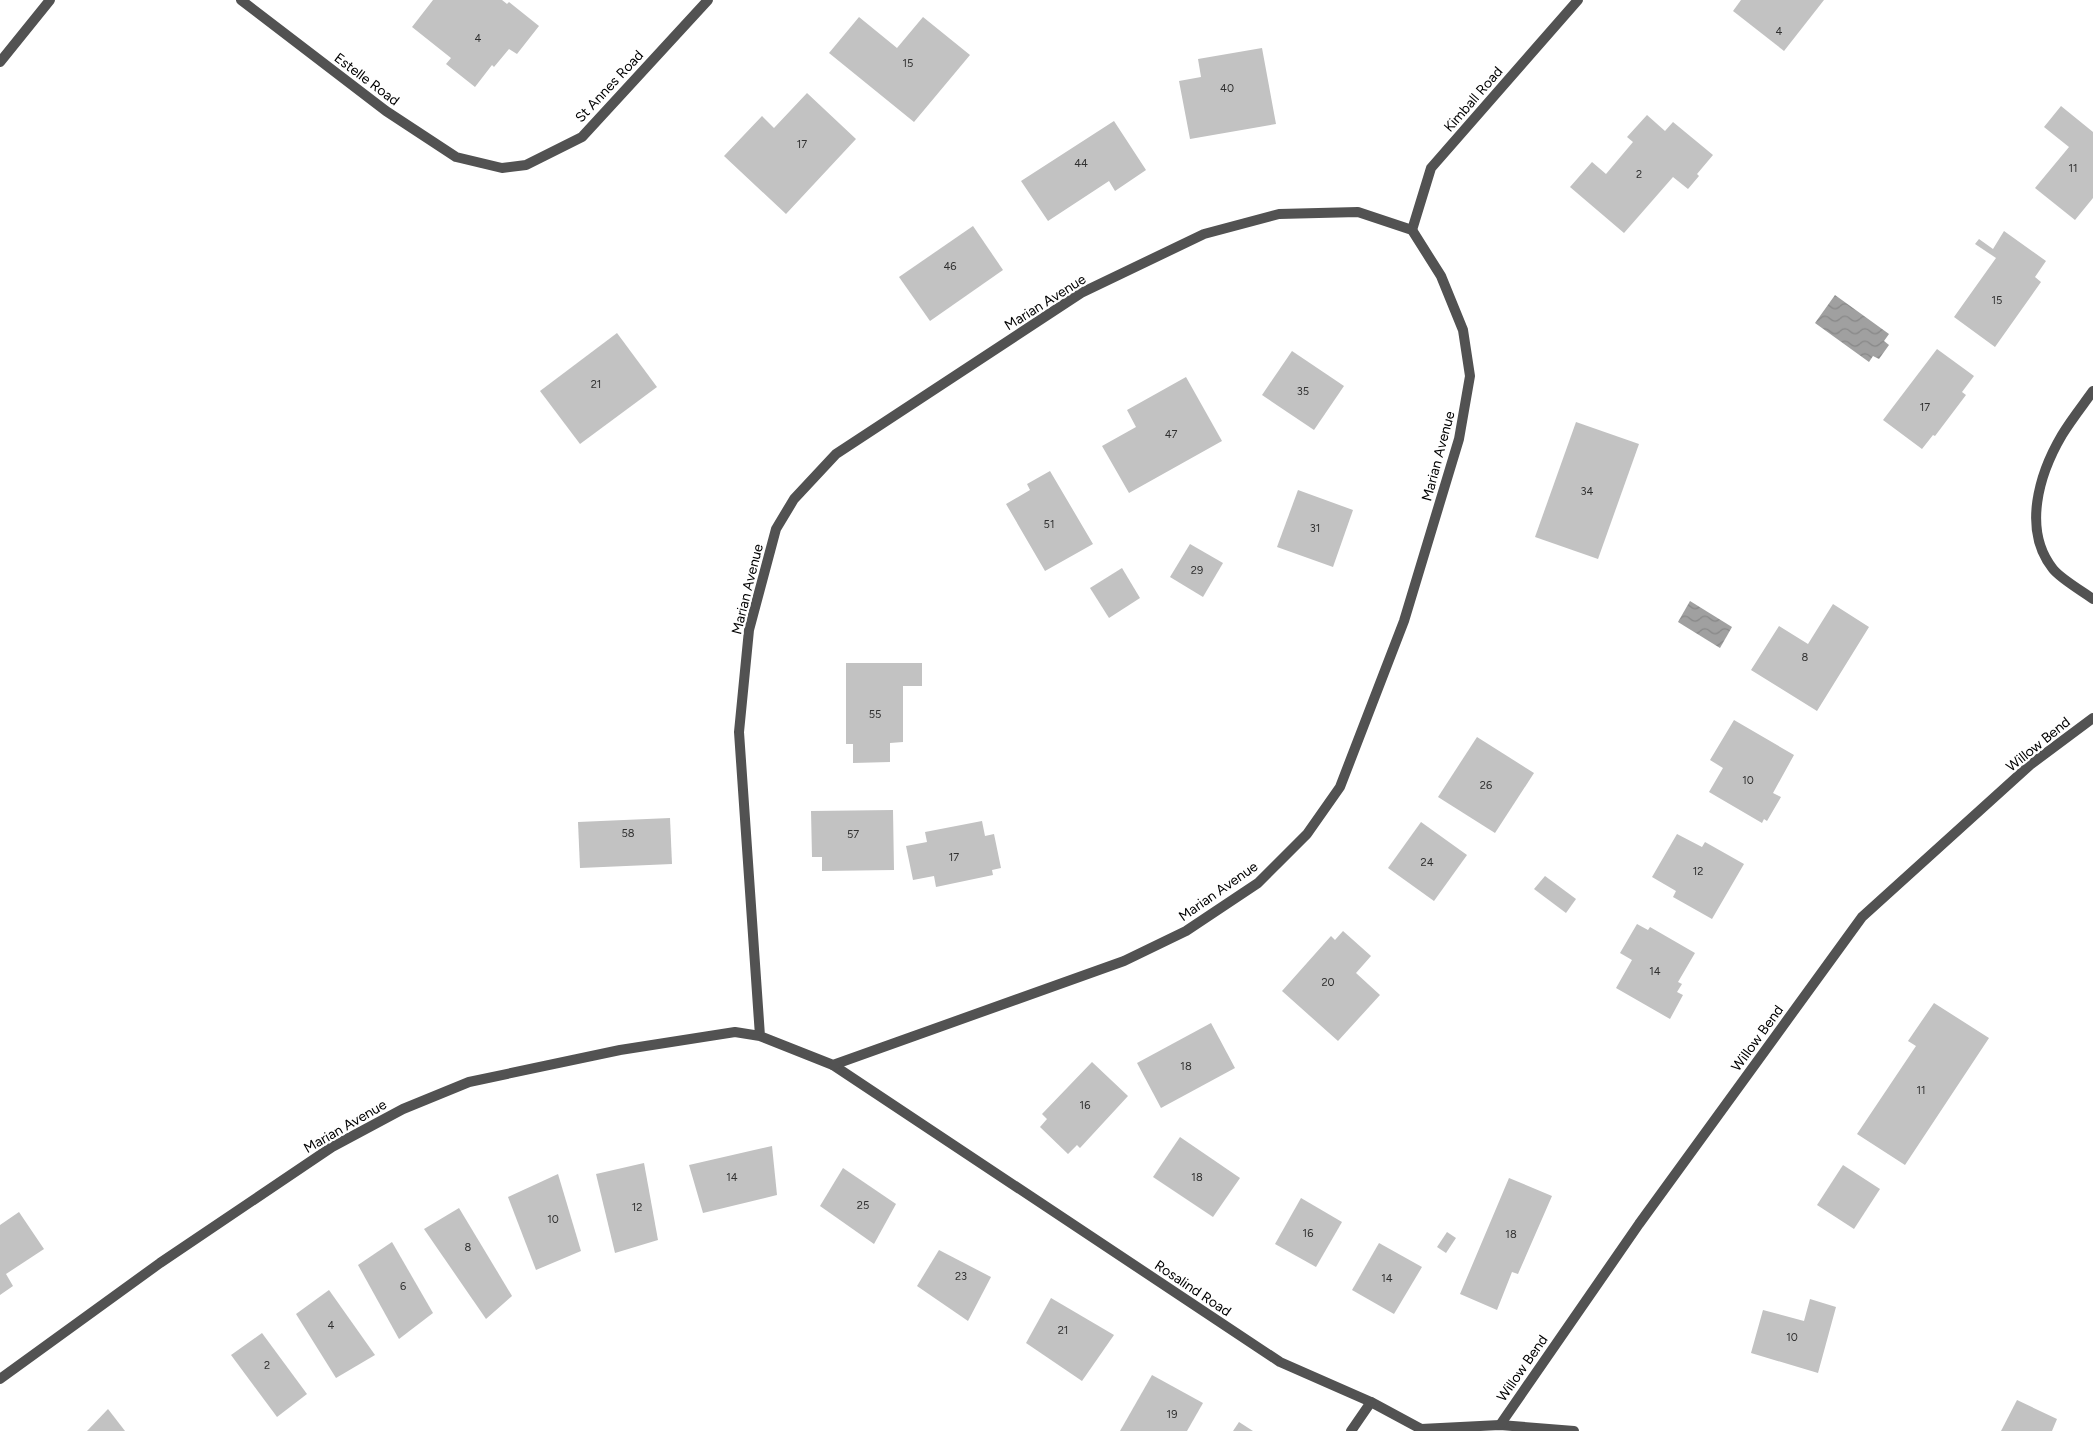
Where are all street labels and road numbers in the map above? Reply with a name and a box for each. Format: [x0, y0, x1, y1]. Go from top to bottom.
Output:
street label: St Annes Road [572, 47, 647, 126]
street label: Estelle Road [331, 49, 403, 109]
street label: Kimball Road [1440, 63, 1506, 135]
street label: Marian Avenue [1001, 270, 1089, 334]
street label: Marian Avenue [1418, 409, 1459, 503]
street label: Marian Avenue [728, 542, 767, 636]
street label: Willow Bend [2003, 713, 2074, 775]
street label: Marian Avenue [1175, 858, 1261, 925]
street label: Willow Bend [1728, 1002, 1787, 1075]
street label: Marian Avenue [301, 1096, 390, 1157]
street label: Rosalind Road [1151, 1257, 1234, 1320]
street label: Willow Bend [1493, 1332, 1552, 1405]

